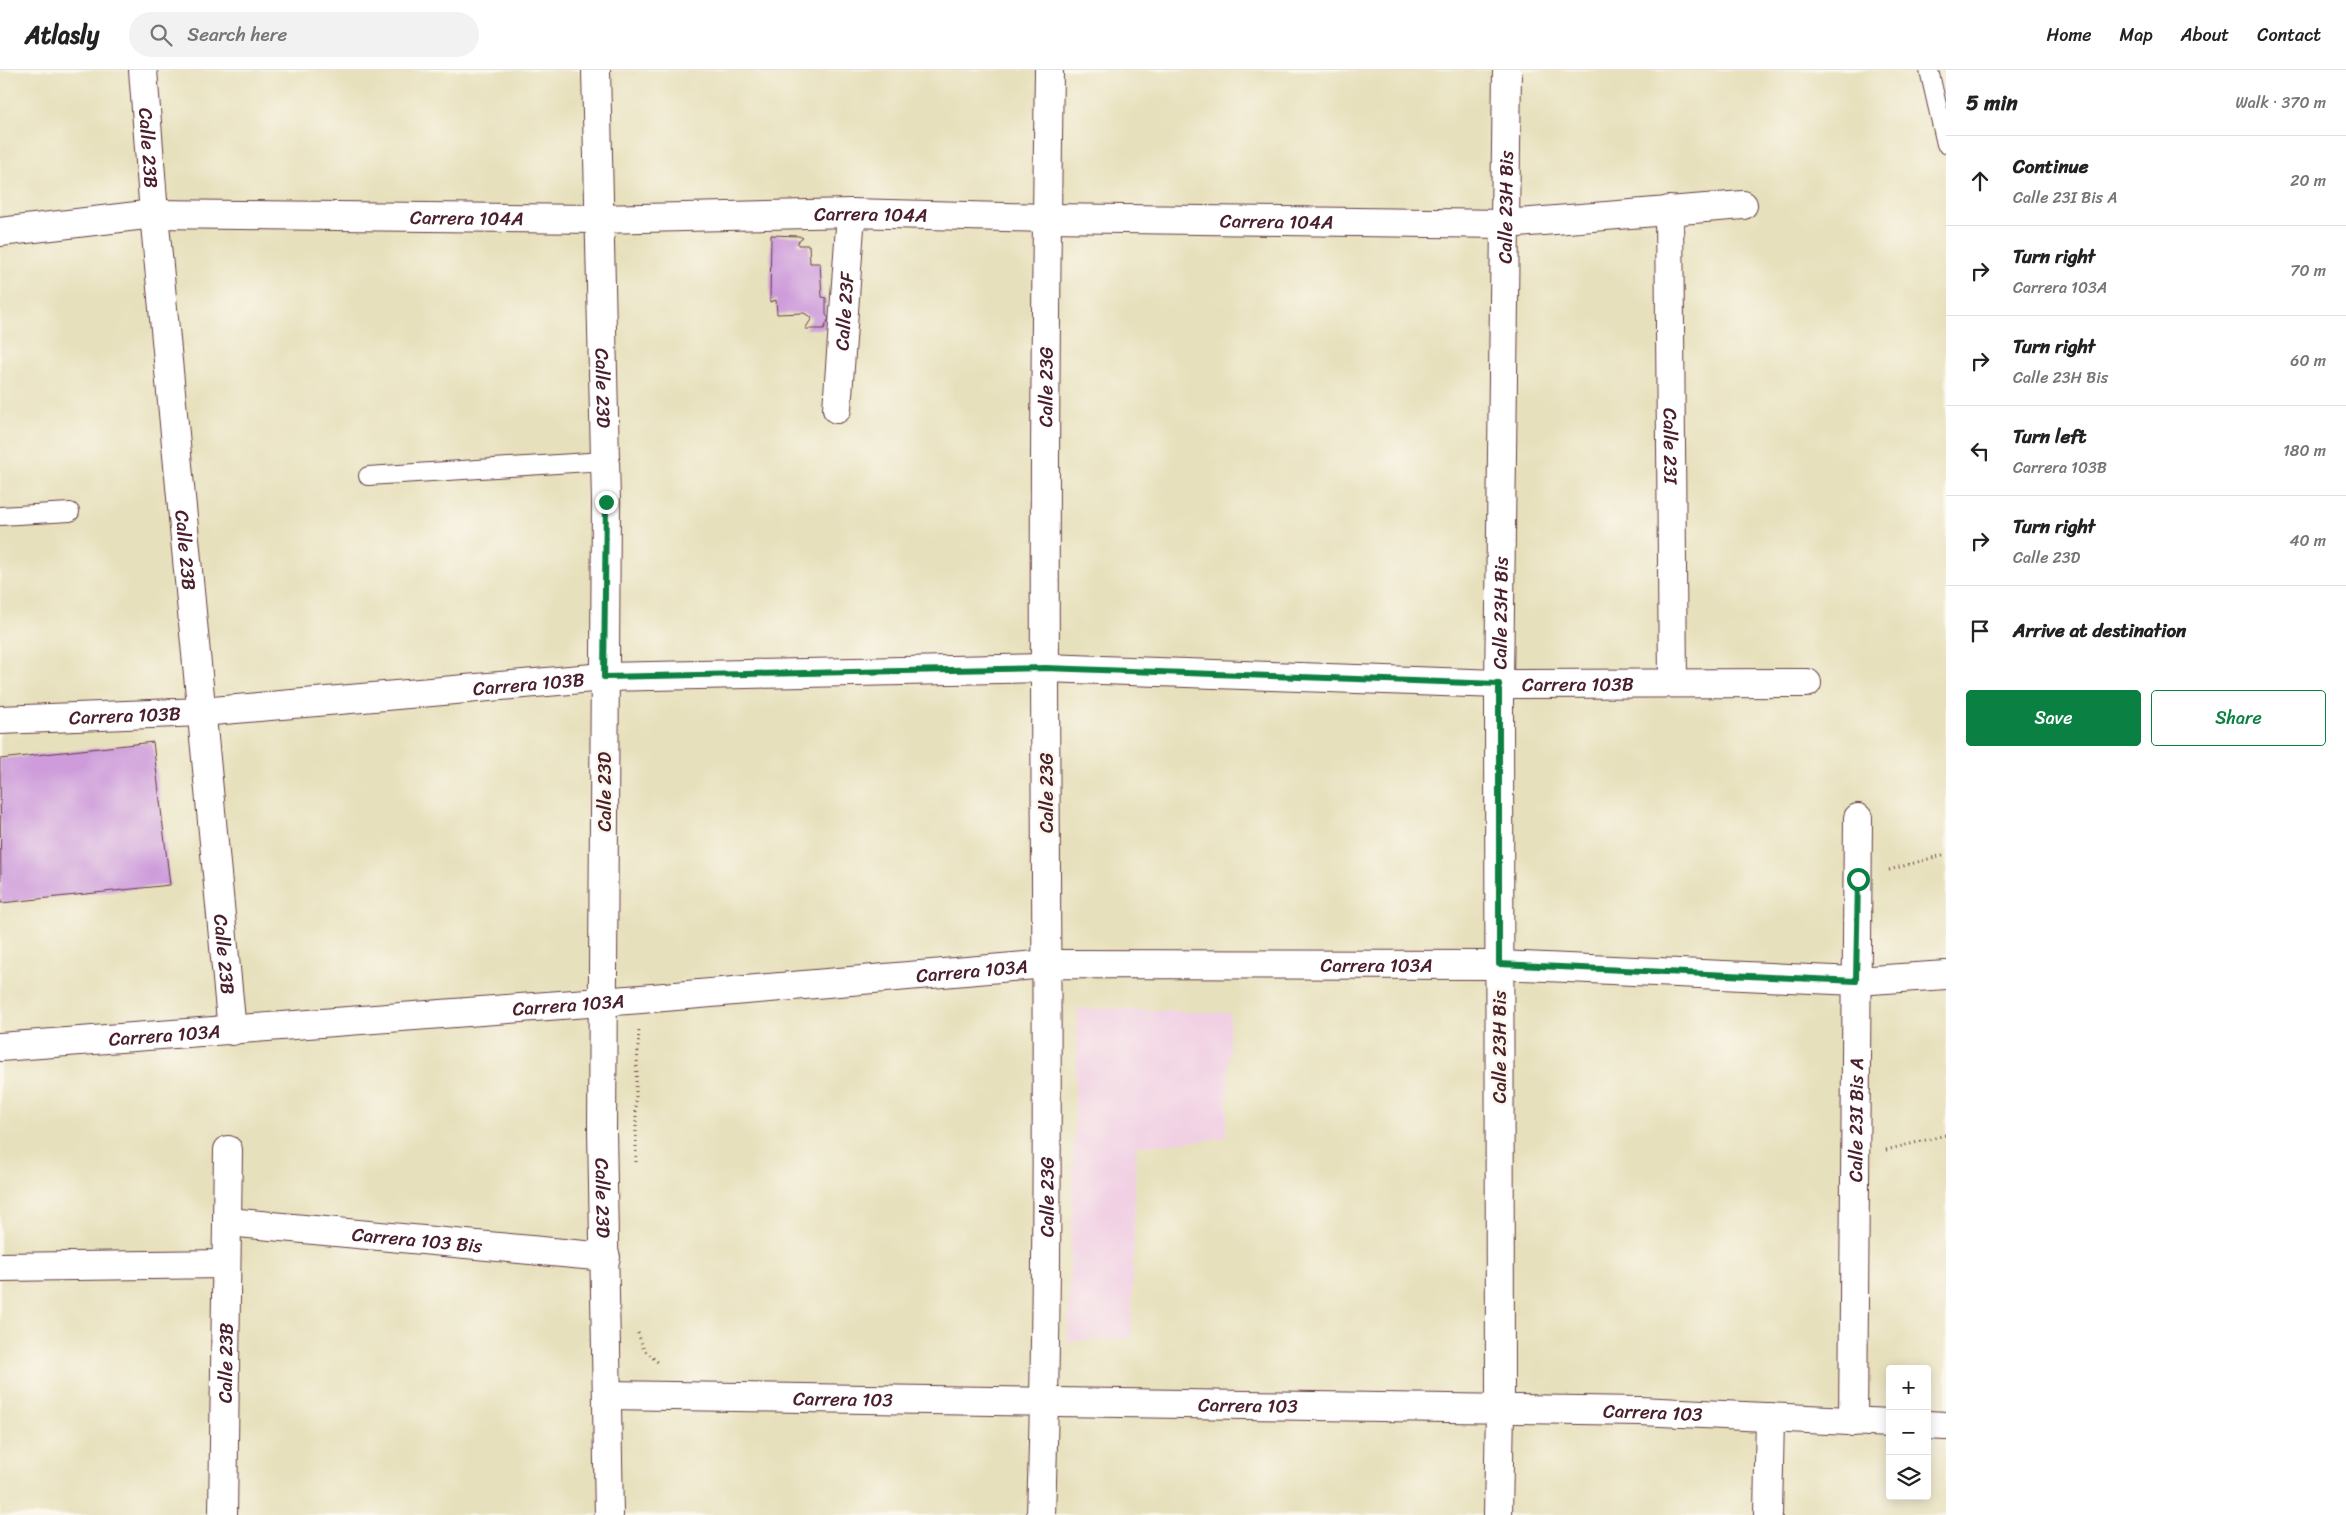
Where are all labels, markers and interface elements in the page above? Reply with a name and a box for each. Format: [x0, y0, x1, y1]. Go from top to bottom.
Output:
search box [129, 12, 479, 57]
text: Atlasly [25, 14, 99, 56]
text: Search here [187, 18, 287, 51]
text: Home [2047, 19, 2092, 51]
text: Map [2120, 19, 2153, 51]
text: About [2181, 19, 2229, 51]
text: Contact [2257, 19, 2321, 51]
icon: search [147, 21, 175, 49]
text: 5 min [1966, 84, 2018, 122]
text: Walk · 370 m [2235, 88, 2326, 117]
street label: Calle 23B [129, 106, 168, 189]
street label: Calle 23H Bis [1488, 150, 1523, 264]
text: Continue [2013, 150, 2089, 183]
text: 20 m [2290, 166, 2326, 195]
icon: ahead [1966, 167, 1994, 195]
text: Calle 23I Bis A [2013, 183, 2117, 212]
street label: Carrera 104A [814, 197, 928, 232]
street label: Carrera 104A [410, 201, 524, 235]
street label: Carrera 104A [1220, 204, 1334, 239]
text: Turn right [2013, 240, 2095, 273]
text: 70 m [2290, 256, 2326, 285]
icon: right [1966, 257, 1994, 285]
street label: Calle 23F [825, 270, 864, 352]
text: Carrera 103A [2013, 273, 2107, 302]
text: Turn right [2013, 330, 2095, 363]
text: 60 m [2290, 346, 2326, 375]
street label: Calle 23G [1029, 347, 1063, 427]
icon: right [1966, 347, 1994, 375]
street label: Calle 23D [585, 348, 620, 429]
text: Calle 23H Bis [2013, 363, 2108, 392]
street label: Calle 23I [1654, 408, 1687, 486]
text: Turn left [2013, 420, 2086, 453]
text: 180 m [2283, 436, 2326, 465]
icon: left [1966, 437, 1994, 465]
text: Carrera 103B [2013, 453, 2107, 482]
route end [595, 491, 618, 514]
street label: Calle 23B [165, 509, 206, 592]
text: Turn right [2013, 510, 2095, 543]
text: 40 m [2289, 526, 2326, 555]
icon: right [1966, 527, 1994, 555]
text: Calle 23D [2013, 543, 2080, 572]
street label: Calle 23H Bis [1483, 556, 1518, 670]
text: Arrive at destination [2013, 614, 2186, 647]
icon: arrive [1966, 617, 1994, 645]
street label: Carrera 103B [472, 663, 586, 705]
street label: Carrera 103B [1522, 668, 1634, 701]
button: Save [1966, 690, 2141, 746]
button: Share [2151, 690, 2326, 746]
street label: Carrera 103B [68, 697, 181, 734]
street label: Calle 23D [588, 752, 621, 832]
street label: Calle 23G [1030, 753, 1063, 833]
route start [1847, 868, 1870, 891]
street label: Calle 23B [204, 913, 244, 996]
street label: Carrera 103A [1321, 949, 1433, 982]
street label: Carrera 103A [915, 950, 1029, 992]
street label: Carrera 103A [511, 984, 626, 1026]
street label: Calle 23H Bis [1483, 990, 1516, 1103]
street label: Carrera 103A [107, 1015, 222, 1056]
street label: Calle 23I Bis A [1839, 1058, 1873, 1182]
street label: Calle 23G [1030, 1157, 1064, 1237]
street label: Calle 23D [586, 1158, 620, 1239]
street label: Carrera 103 Bis [351, 1218, 484, 1262]
street label: Calle 23B [209, 1323, 243, 1403]
map controls [1886, 1365, 1931, 1500]
button: + [1886, 1365, 1931, 1410]
street label: Carrera 103 [793, 1382, 894, 1416]
street label: Carrera 103 [1198, 1388, 1299, 1423]
street label: Carrera 103 [1603, 1394, 1704, 1431]
button: − [1886, 1410, 1931, 1455]
button: layers [1886, 1455, 1931, 1500]

